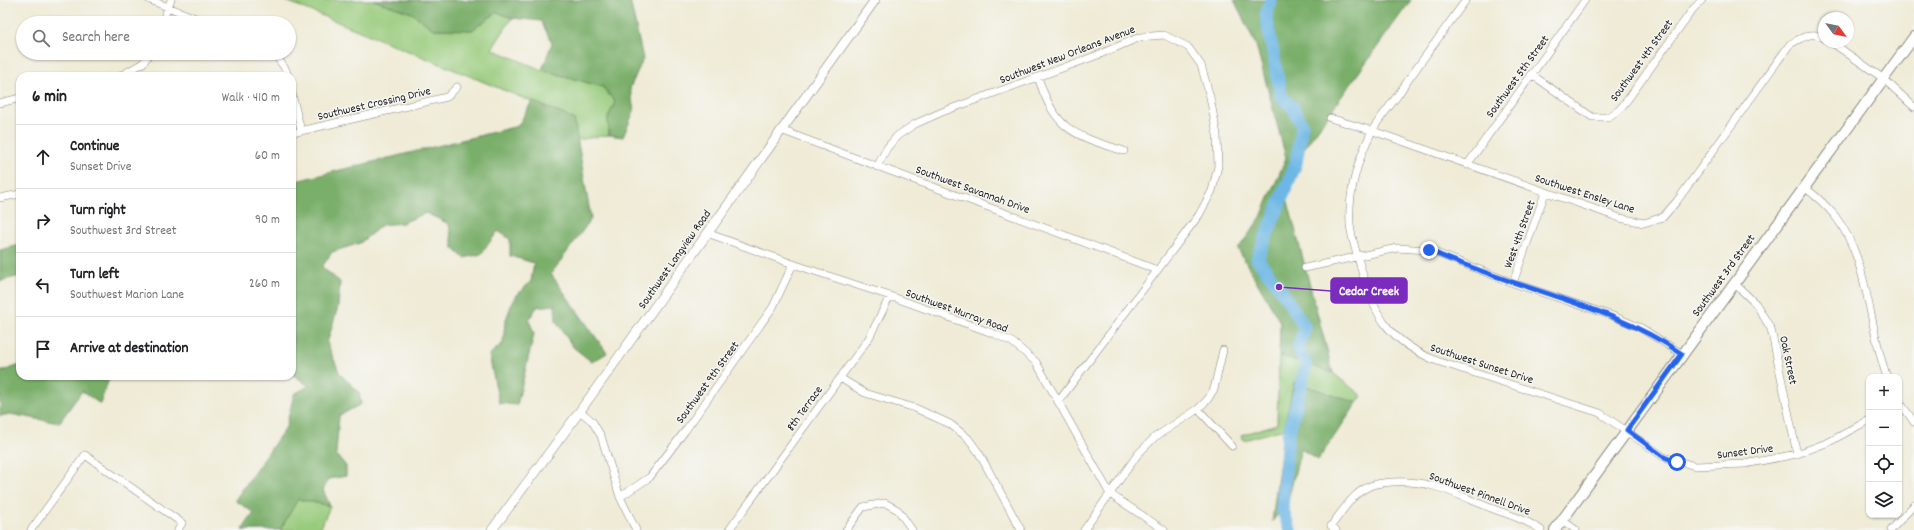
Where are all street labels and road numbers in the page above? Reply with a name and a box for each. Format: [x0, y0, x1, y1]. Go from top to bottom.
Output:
street label: Southwest 4th Street [1607, 16, 1678, 105]
street label: Southwest New Orleans Avenue [997, 22, 1138, 89]
street label: Southwest 5th Street [1482, 32, 1554, 122]
street label: Southwest Crossing Drive [316, 83, 433, 126]
street label: Southwest Savannah Drive [913, 162, 1032, 219]
street label: Southwest Ensley Lane [1532, 170, 1637, 219]
street label: West 4th Street [1500, 198, 1541, 271]
street label: Southwest Longview Road [635, 207, 716, 313]
street label: Southwest 3rd Street [1688, 231, 1760, 321]
street label: Southwest Murray Road [903, 285, 1010, 338]
street label: Oak Street [1774, 334, 1801, 387]
street label: Southwest 9th Street [672, 338, 744, 428]
street label: Southwest Sunset Drive [1428, 340, 1535, 389]
street label: 8th Terrace [783, 383, 827, 435]
street label: Sunset Drive [1716, 441, 1774, 464]
street label: Southwest Pinnell Drive [1427, 468, 1532, 521]

